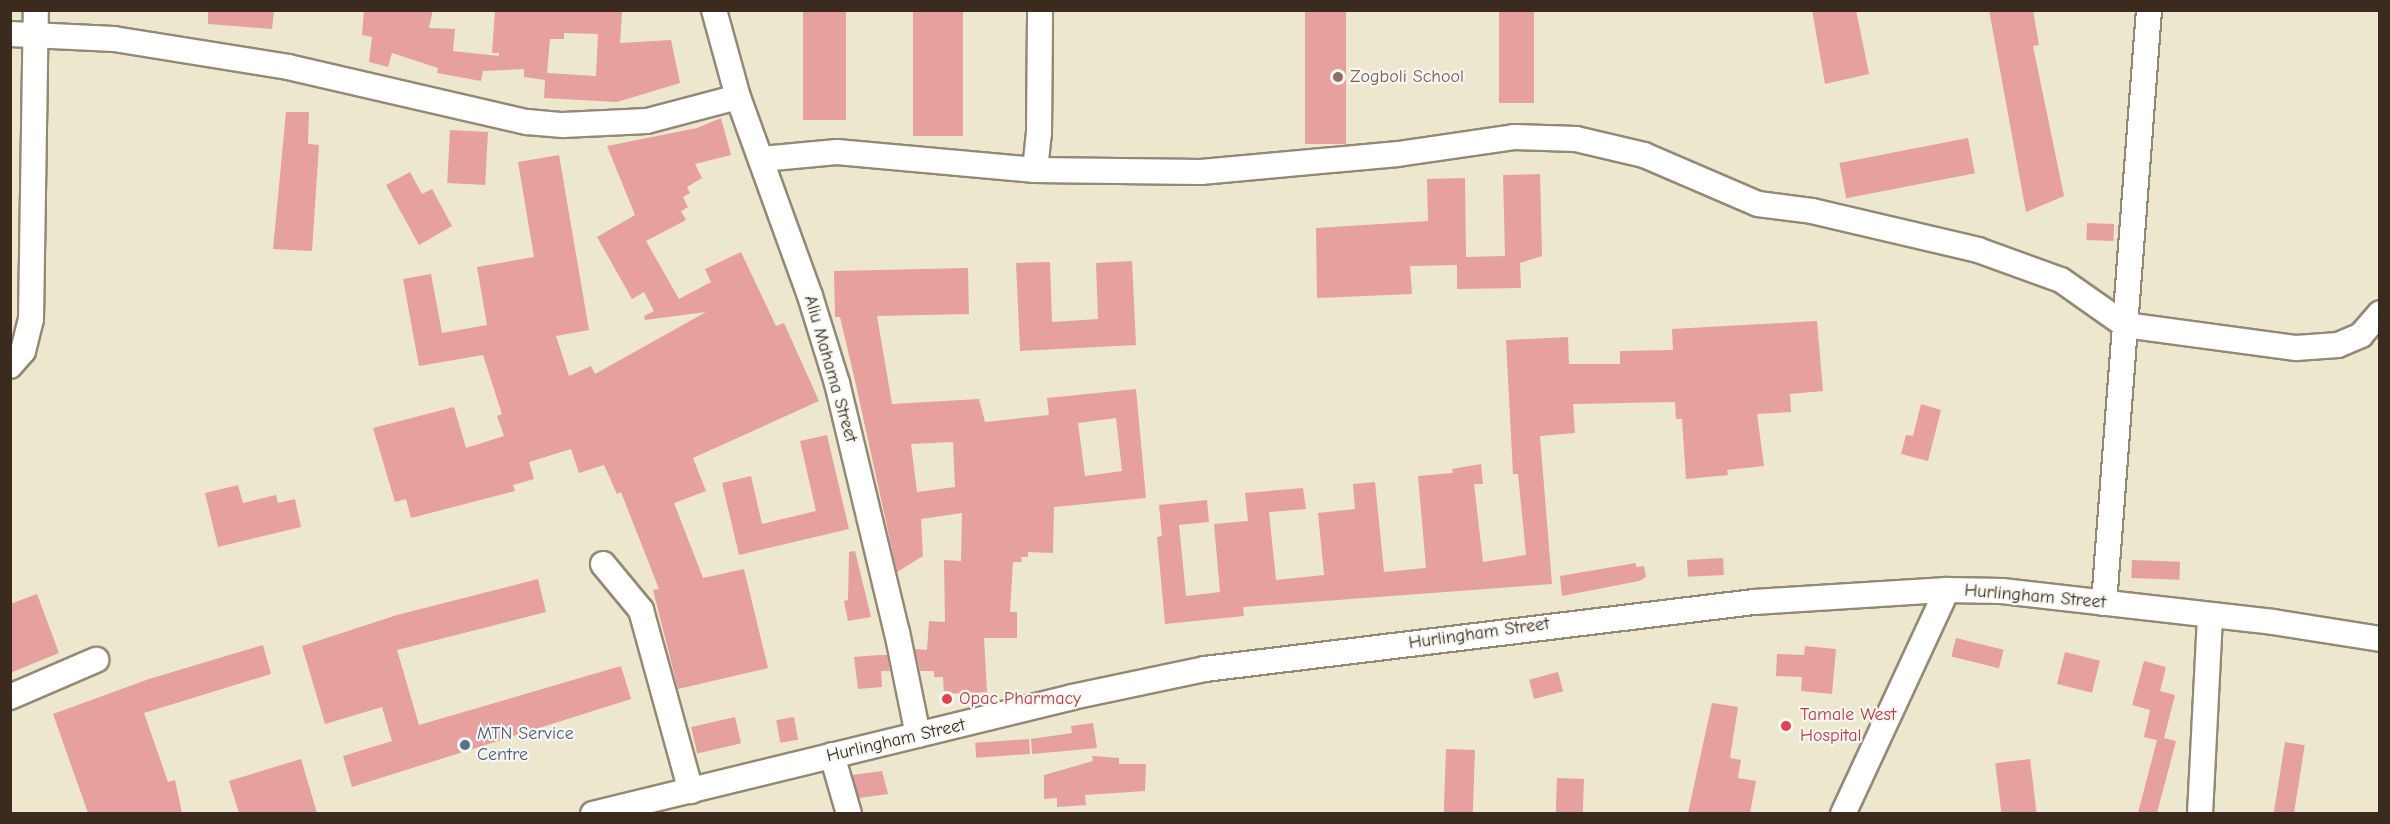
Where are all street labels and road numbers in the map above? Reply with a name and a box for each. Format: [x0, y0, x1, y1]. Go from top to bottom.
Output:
street label: Aliu Mahama Street [799, 293, 861, 445]
street label: Hurlingham Street [1963, 580, 2107, 614]
street label: Hurlingham Street [1407, 613, 1551, 655]
street label: Hurlingham Street [824, 715, 968, 767]

